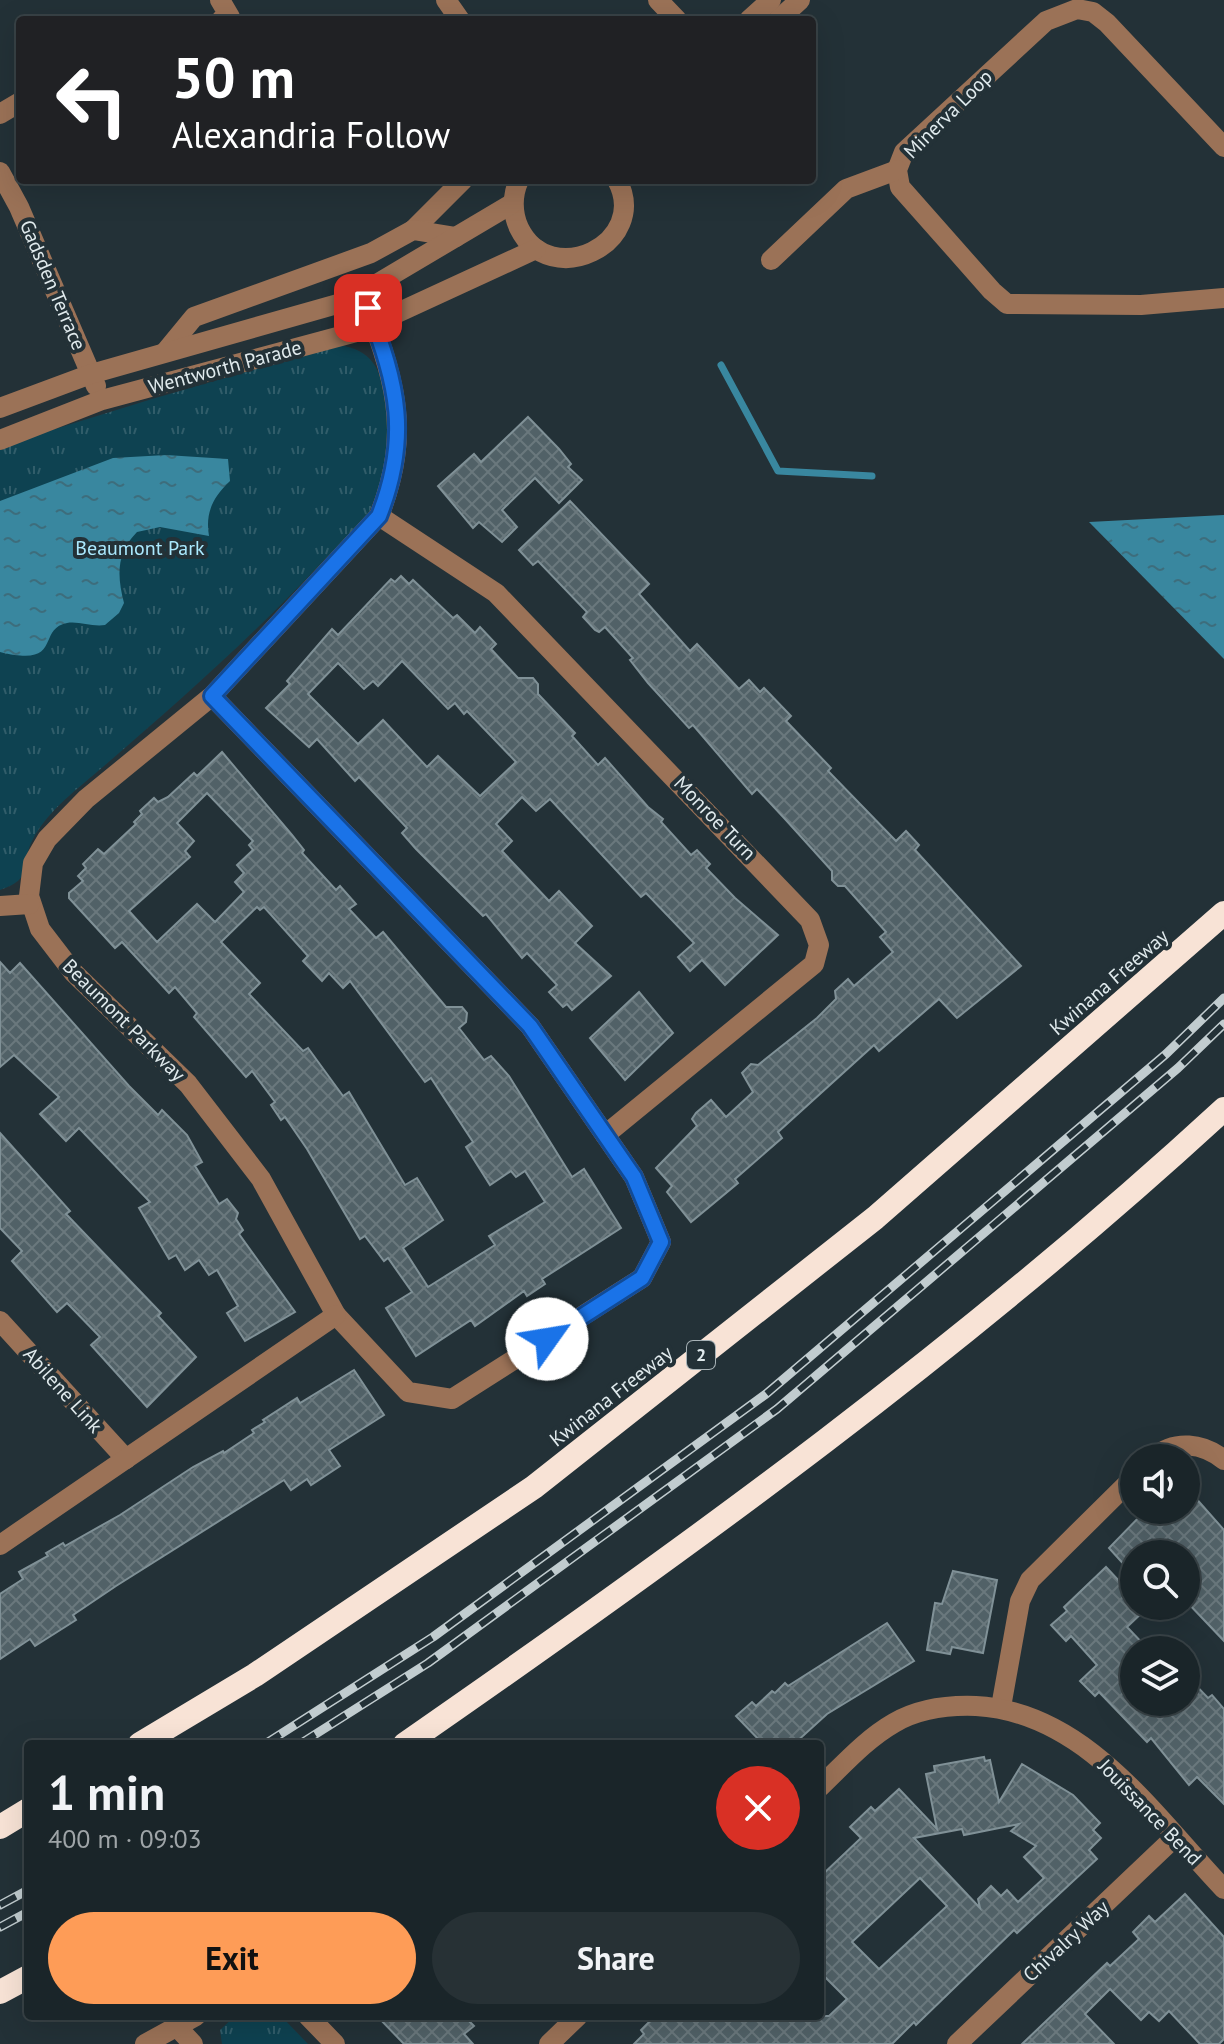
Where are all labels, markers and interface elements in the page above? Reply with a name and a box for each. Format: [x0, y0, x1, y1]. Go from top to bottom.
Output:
text: 50 m [172, 41, 295, 113]
icon: left [40, 48, 144, 152]
street label: Minerva Loop [898, 64, 998, 164]
text: Alexandria Follow [172, 111, 450, 158]
street label: Gadsden Terrace [14, 216, 92, 354]
pin [334, 274, 402, 342]
icon: arrive [346, 286, 390, 330]
street label: Wentworth Parade [146, 334, 304, 400]
park label: Beaumont Park [75, 535, 205, 561]
street label: Monroe Turn [668, 770, 762, 866]
street label: Kwinana Freeway [1044, 923, 1174, 1041]
street label: Beaumont Parkway [57, 953, 191, 1087]
position arrow [505, 1297, 589, 1381]
street label: Kwinana Freeway [544, 1339, 678, 1452]
road number: 2 [687, 1341, 715, 1369]
street label: Abilene Link [18, 1342, 109, 1439]
map controls [1120, 1444, 1200, 1716]
button: sound [1120, 1444, 1200, 1524]
button: search [1120, 1540, 1200, 1620]
button: layers [1120, 1636, 1200, 1716]
street label: Jouissance Bend [1092, 1753, 1207, 1871]
text: 1 min [48, 1761, 165, 1823]
button: close [716, 1766, 800, 1850]
text: 400 m · 09:03 [48, 1822, 202, 1855]
street label: Chivalry Way [1017, 1894, 1115, 1987]
button: Exit [48, 1912, 416, 2004]
button: Share [432, 1912, 800, 2004]

